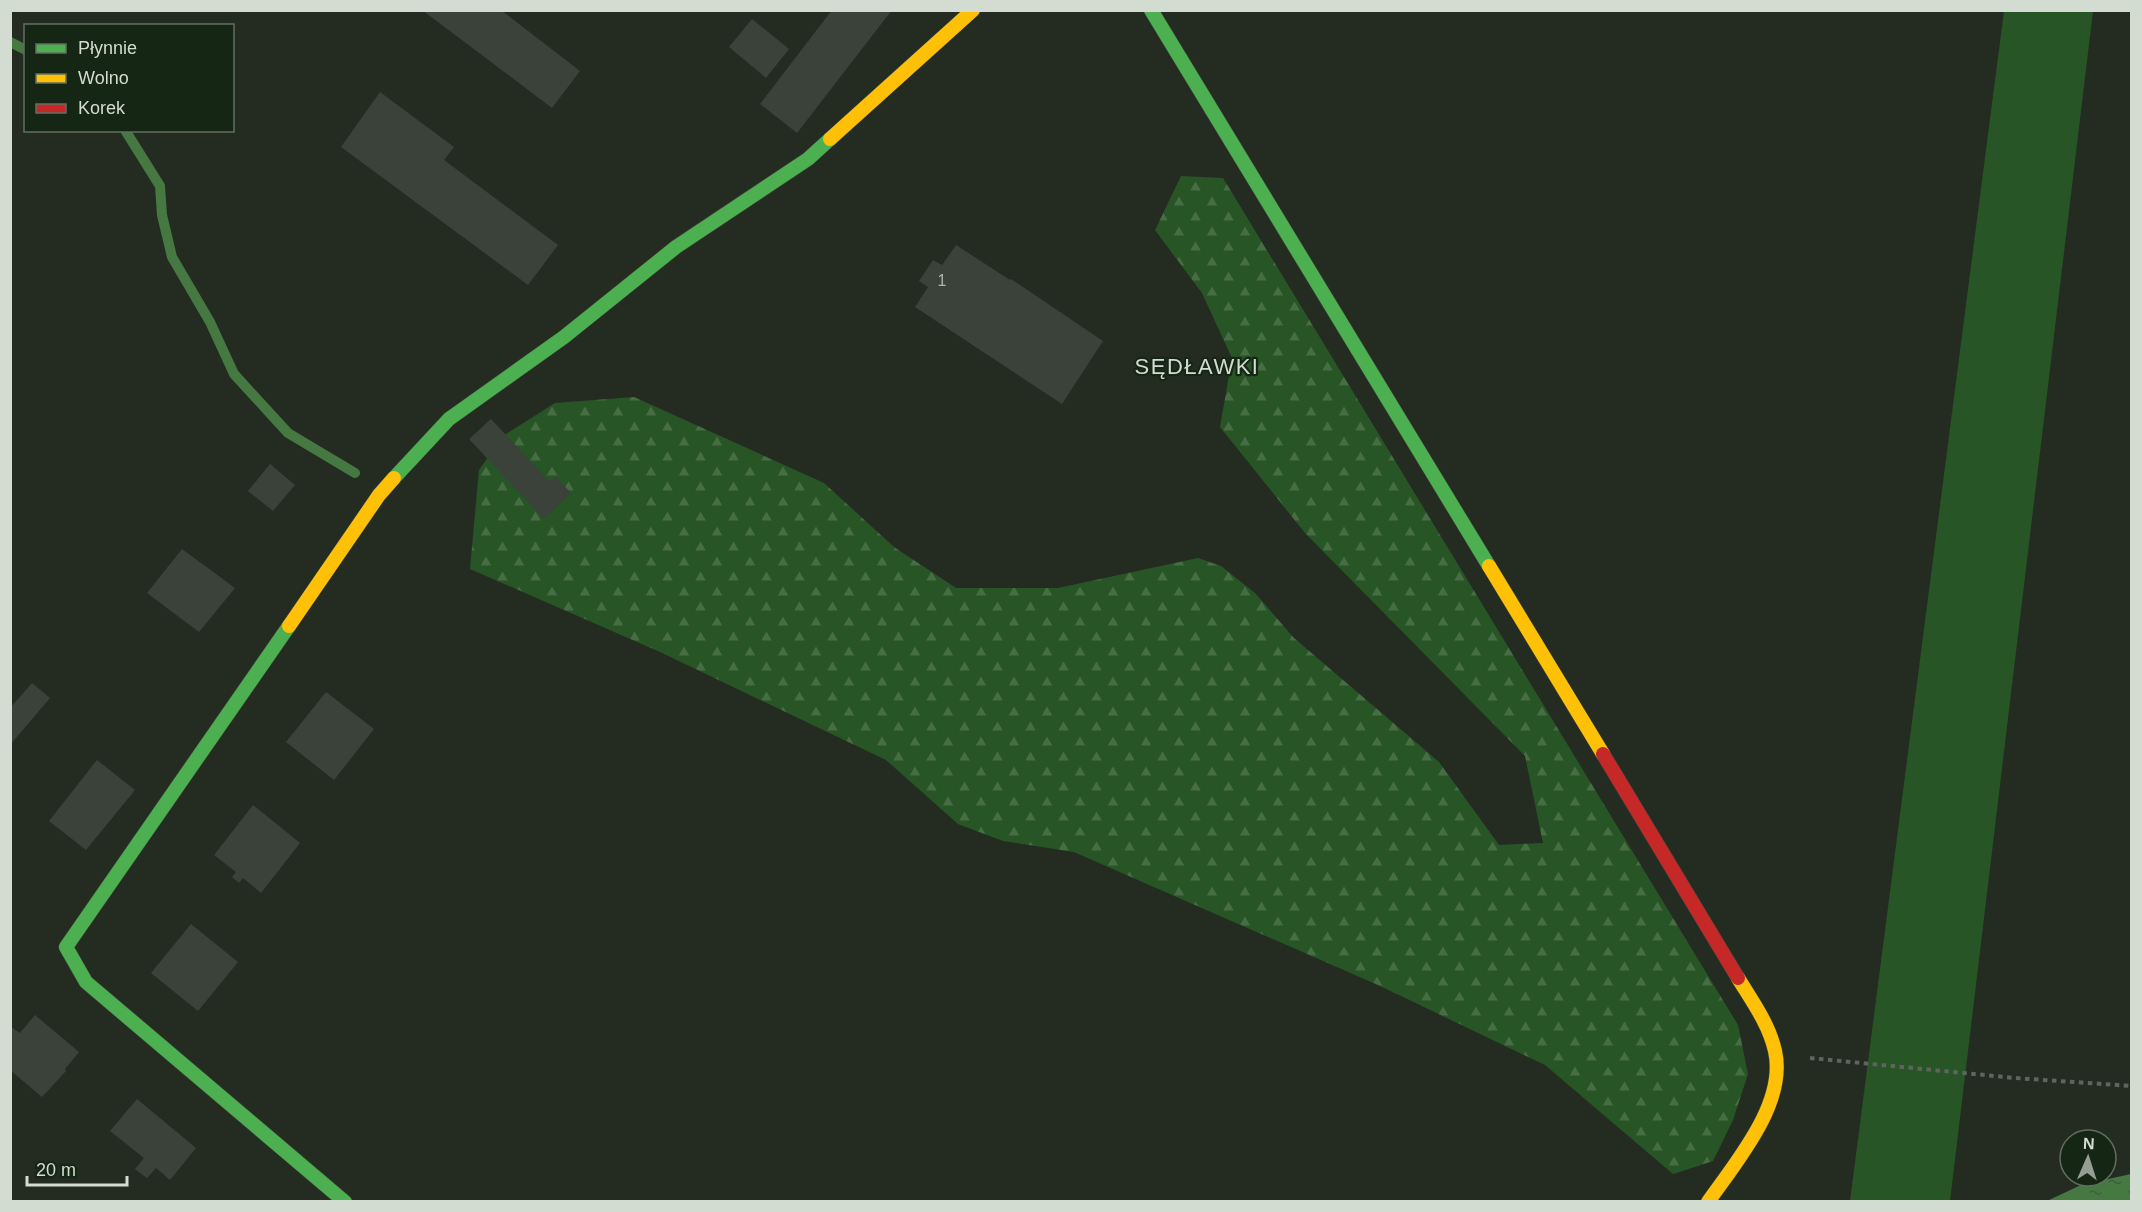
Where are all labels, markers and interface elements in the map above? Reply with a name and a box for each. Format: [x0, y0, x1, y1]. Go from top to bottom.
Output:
legend [24, 24, 234, 132]
text: Płynnie [78, 38, 137, 58]
text: Wolno [78, 68, 129, 88]
text: Korek [78, 98, 126, 118]
house number: 1 [938, 272, 947, 289]
district label: SĘDŁAWKI [1135, 354, 1259, 379]
north arrow [2058, 1128, 2118, 1188]
text: N [2083, 1135, 2095, 1152]
scale bar [27, 1149, 128, 1187]
text: 20 m [36, 1160, 76, 1180]

